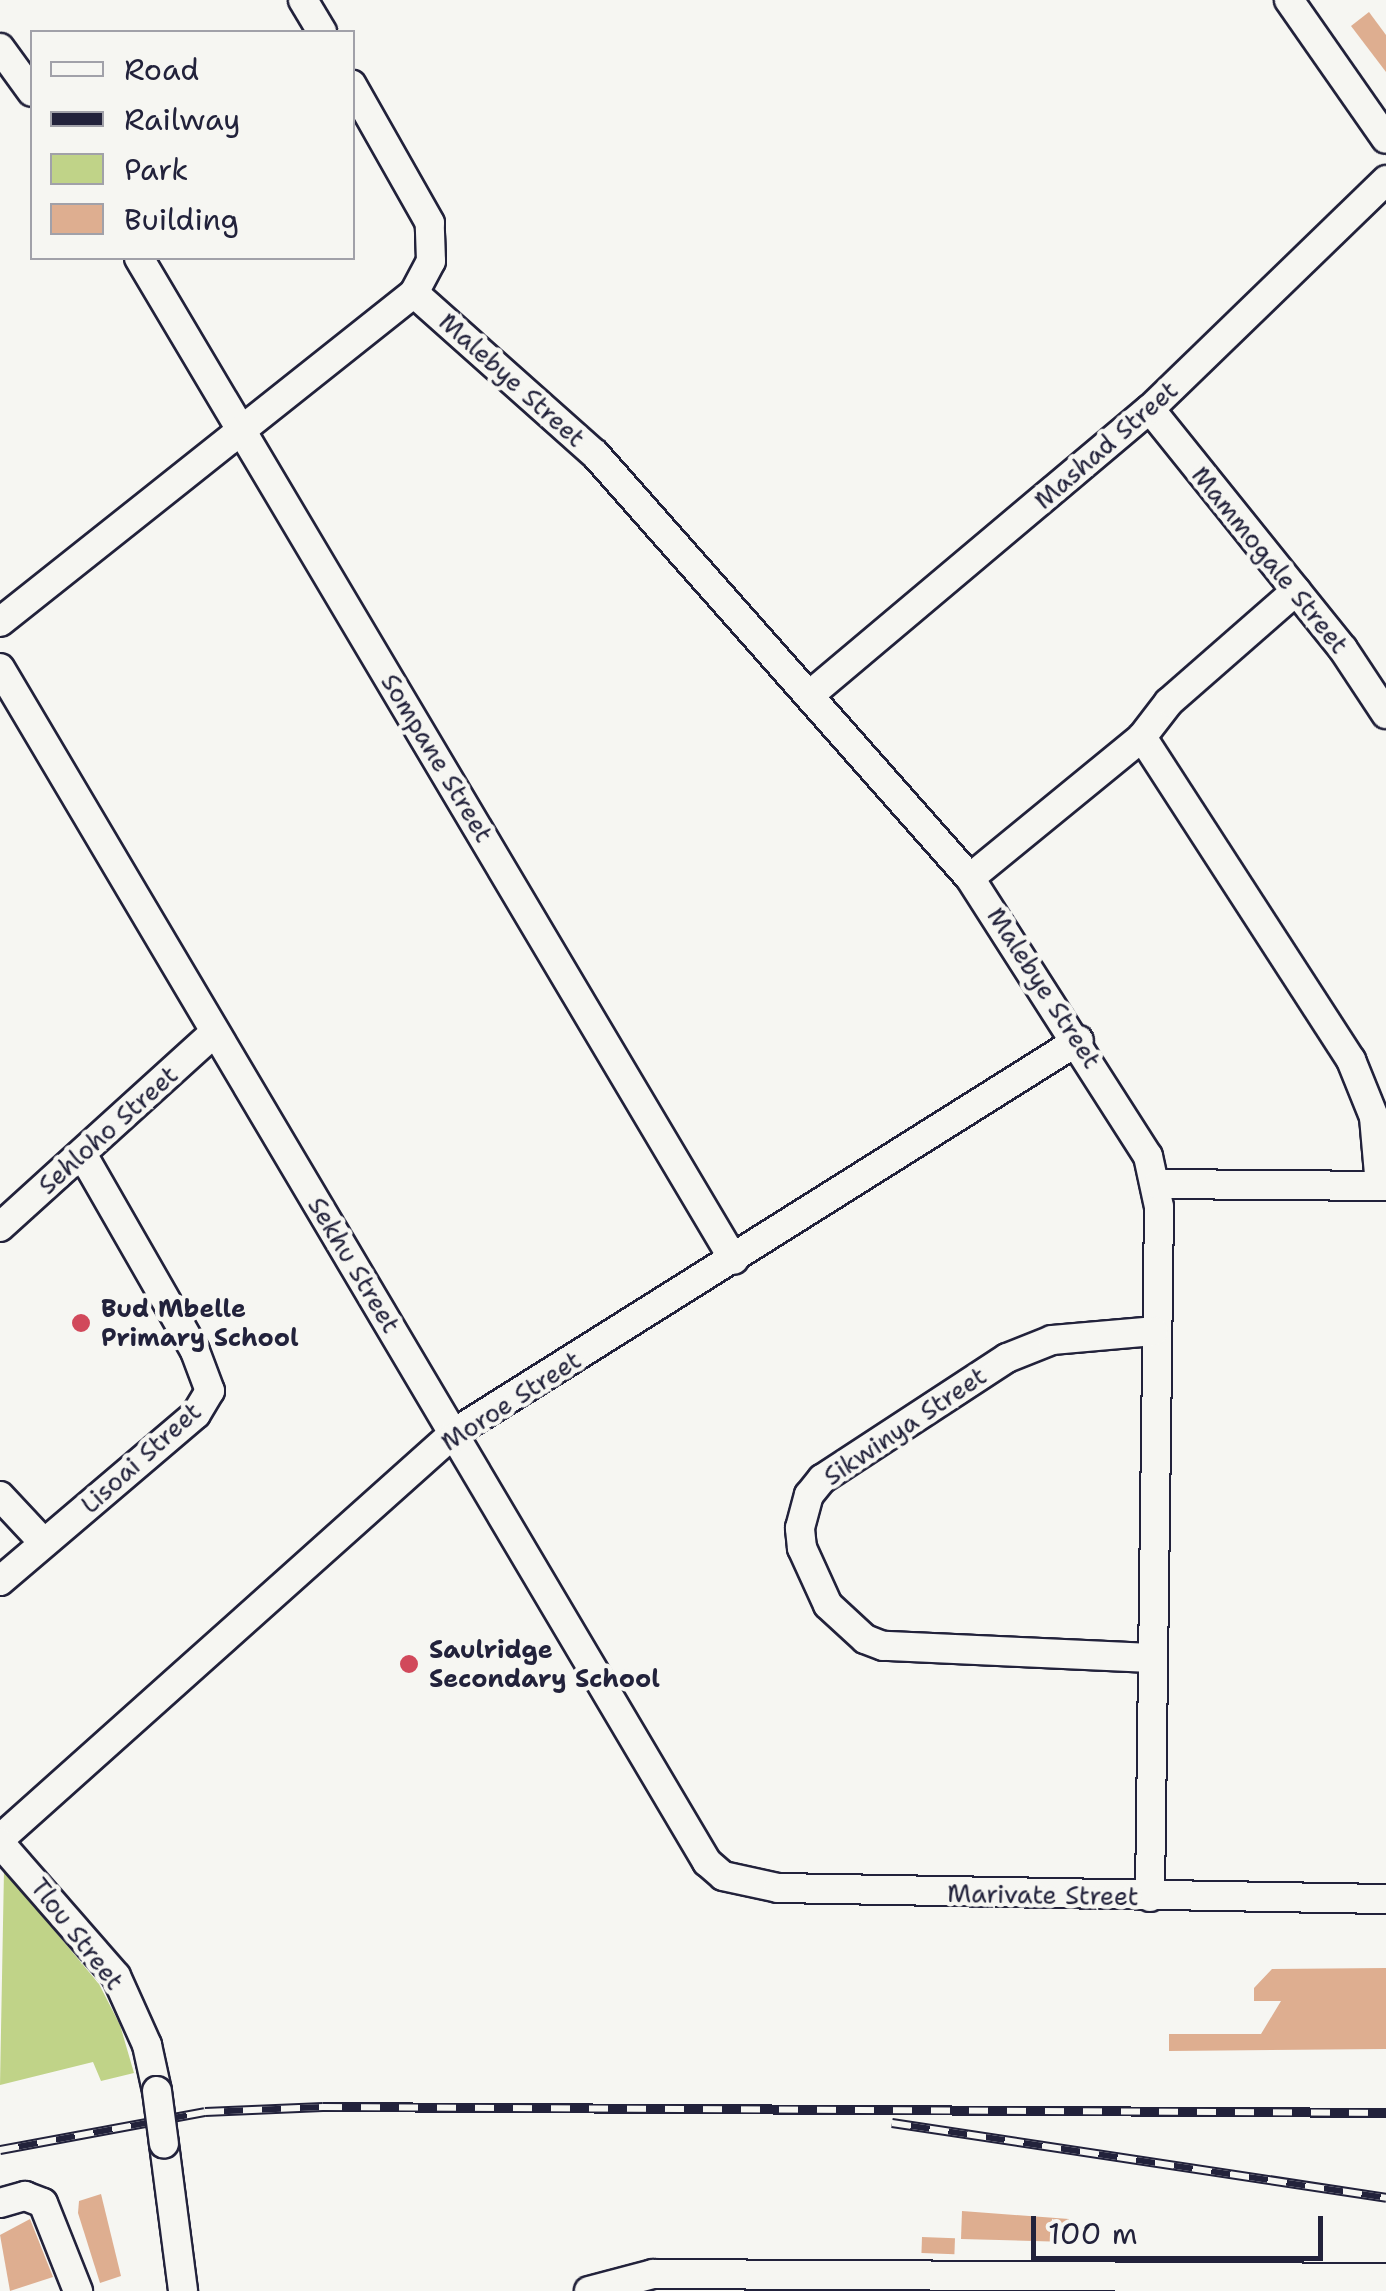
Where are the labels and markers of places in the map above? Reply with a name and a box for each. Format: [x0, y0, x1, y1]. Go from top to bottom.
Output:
place label: Bud Mbelle Primary School [101, 1294, 299, 1353]
marker: Bud Mbelle Primary School [70, 1312, 92, 1334]
place label: Saulridge Secondary School [429, 1635, 660, 1694]
marker: Saulridge Secondary School [398, 1653, 420, 1675]

